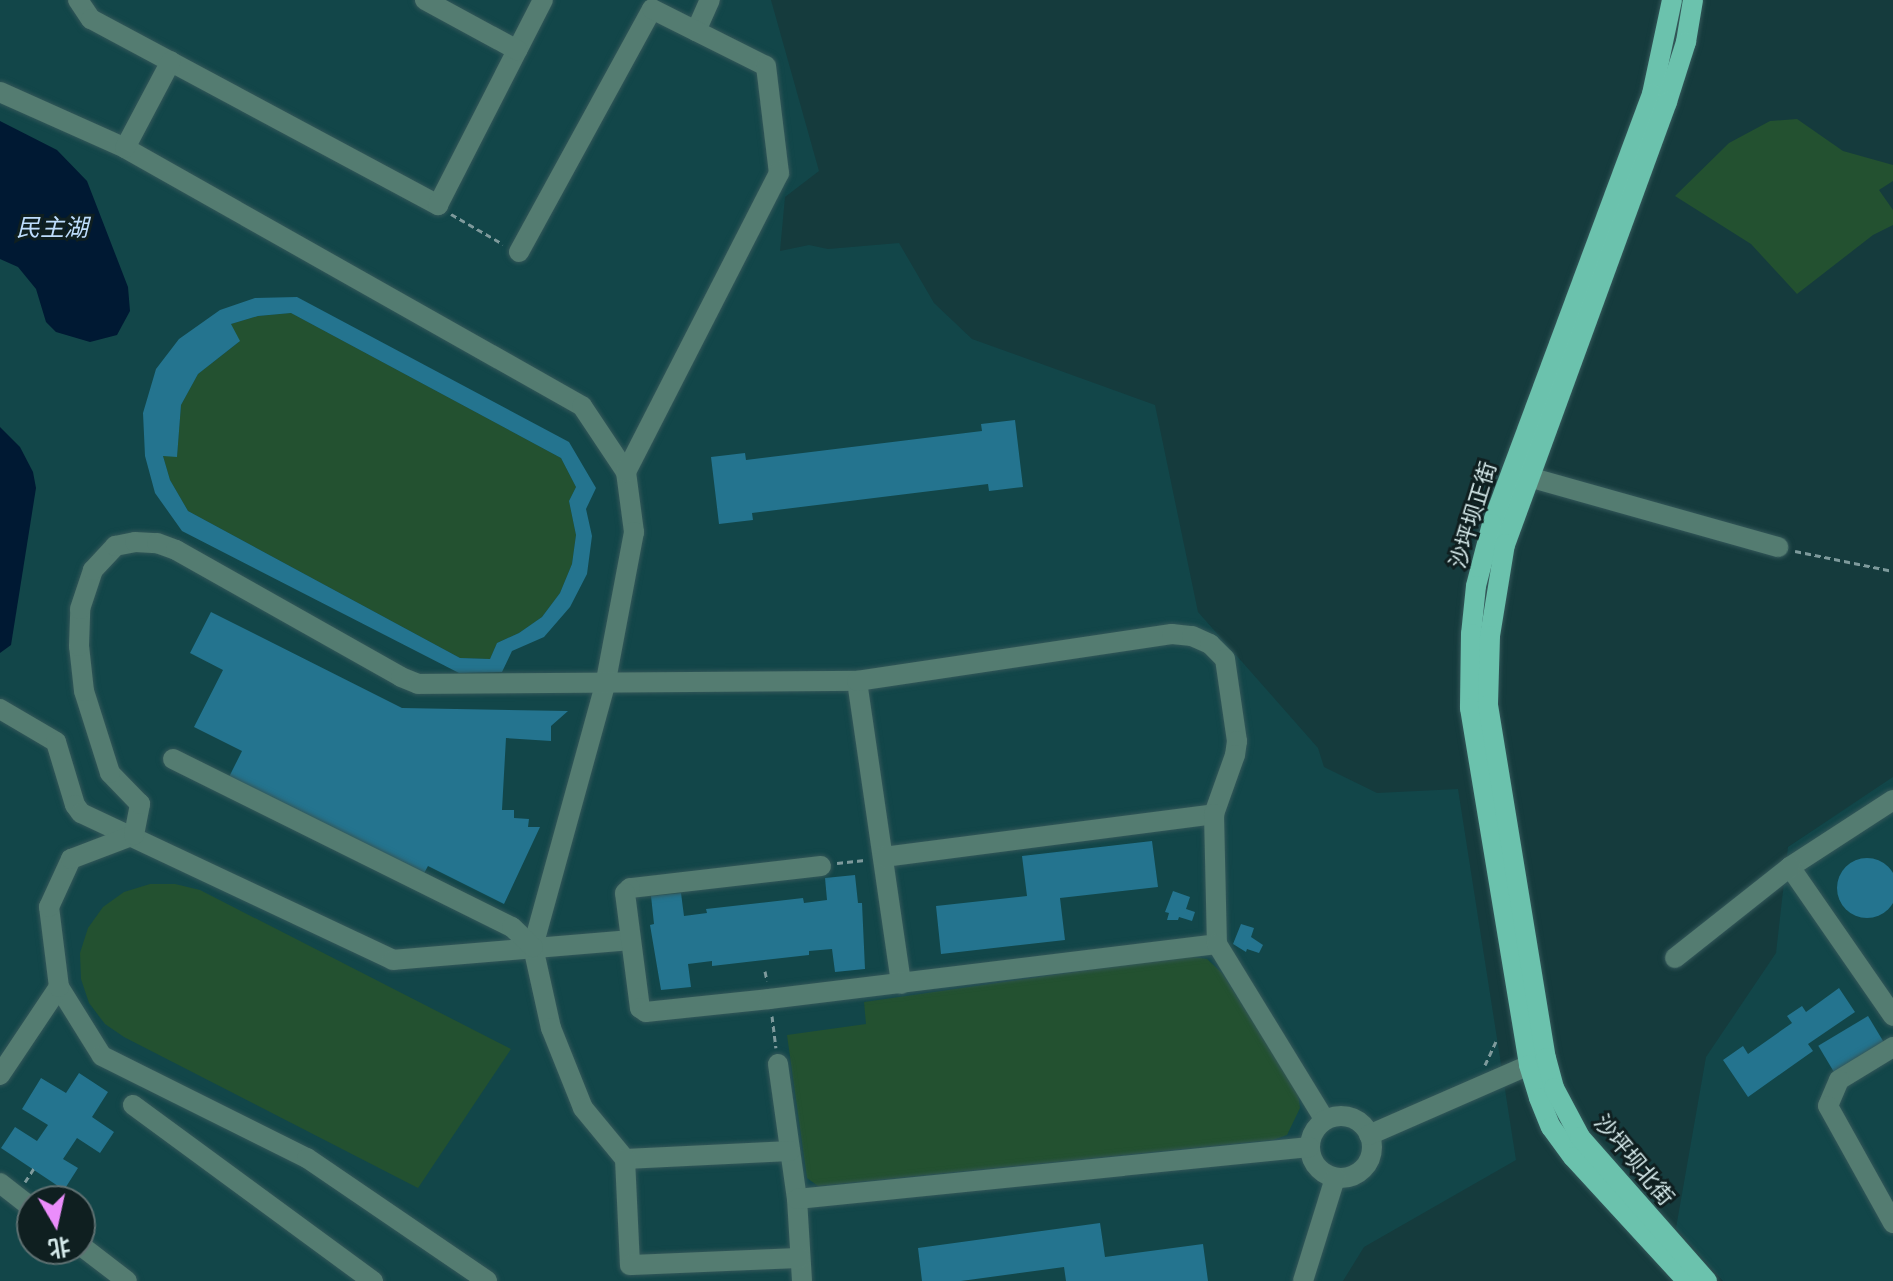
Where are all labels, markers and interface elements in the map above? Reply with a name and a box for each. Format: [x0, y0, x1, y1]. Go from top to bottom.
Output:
water label: 民主湖 [16, 215, 88, 243]
street label: 沙坪坝正街 [1444, 459, 1502, 571]
street label: 沙坪坝北街 [1589, 1109, 1679, 1211]
north arrow [16, 1185, 96, 1265]
text: 北 [47, 1232, 73, 1262]

